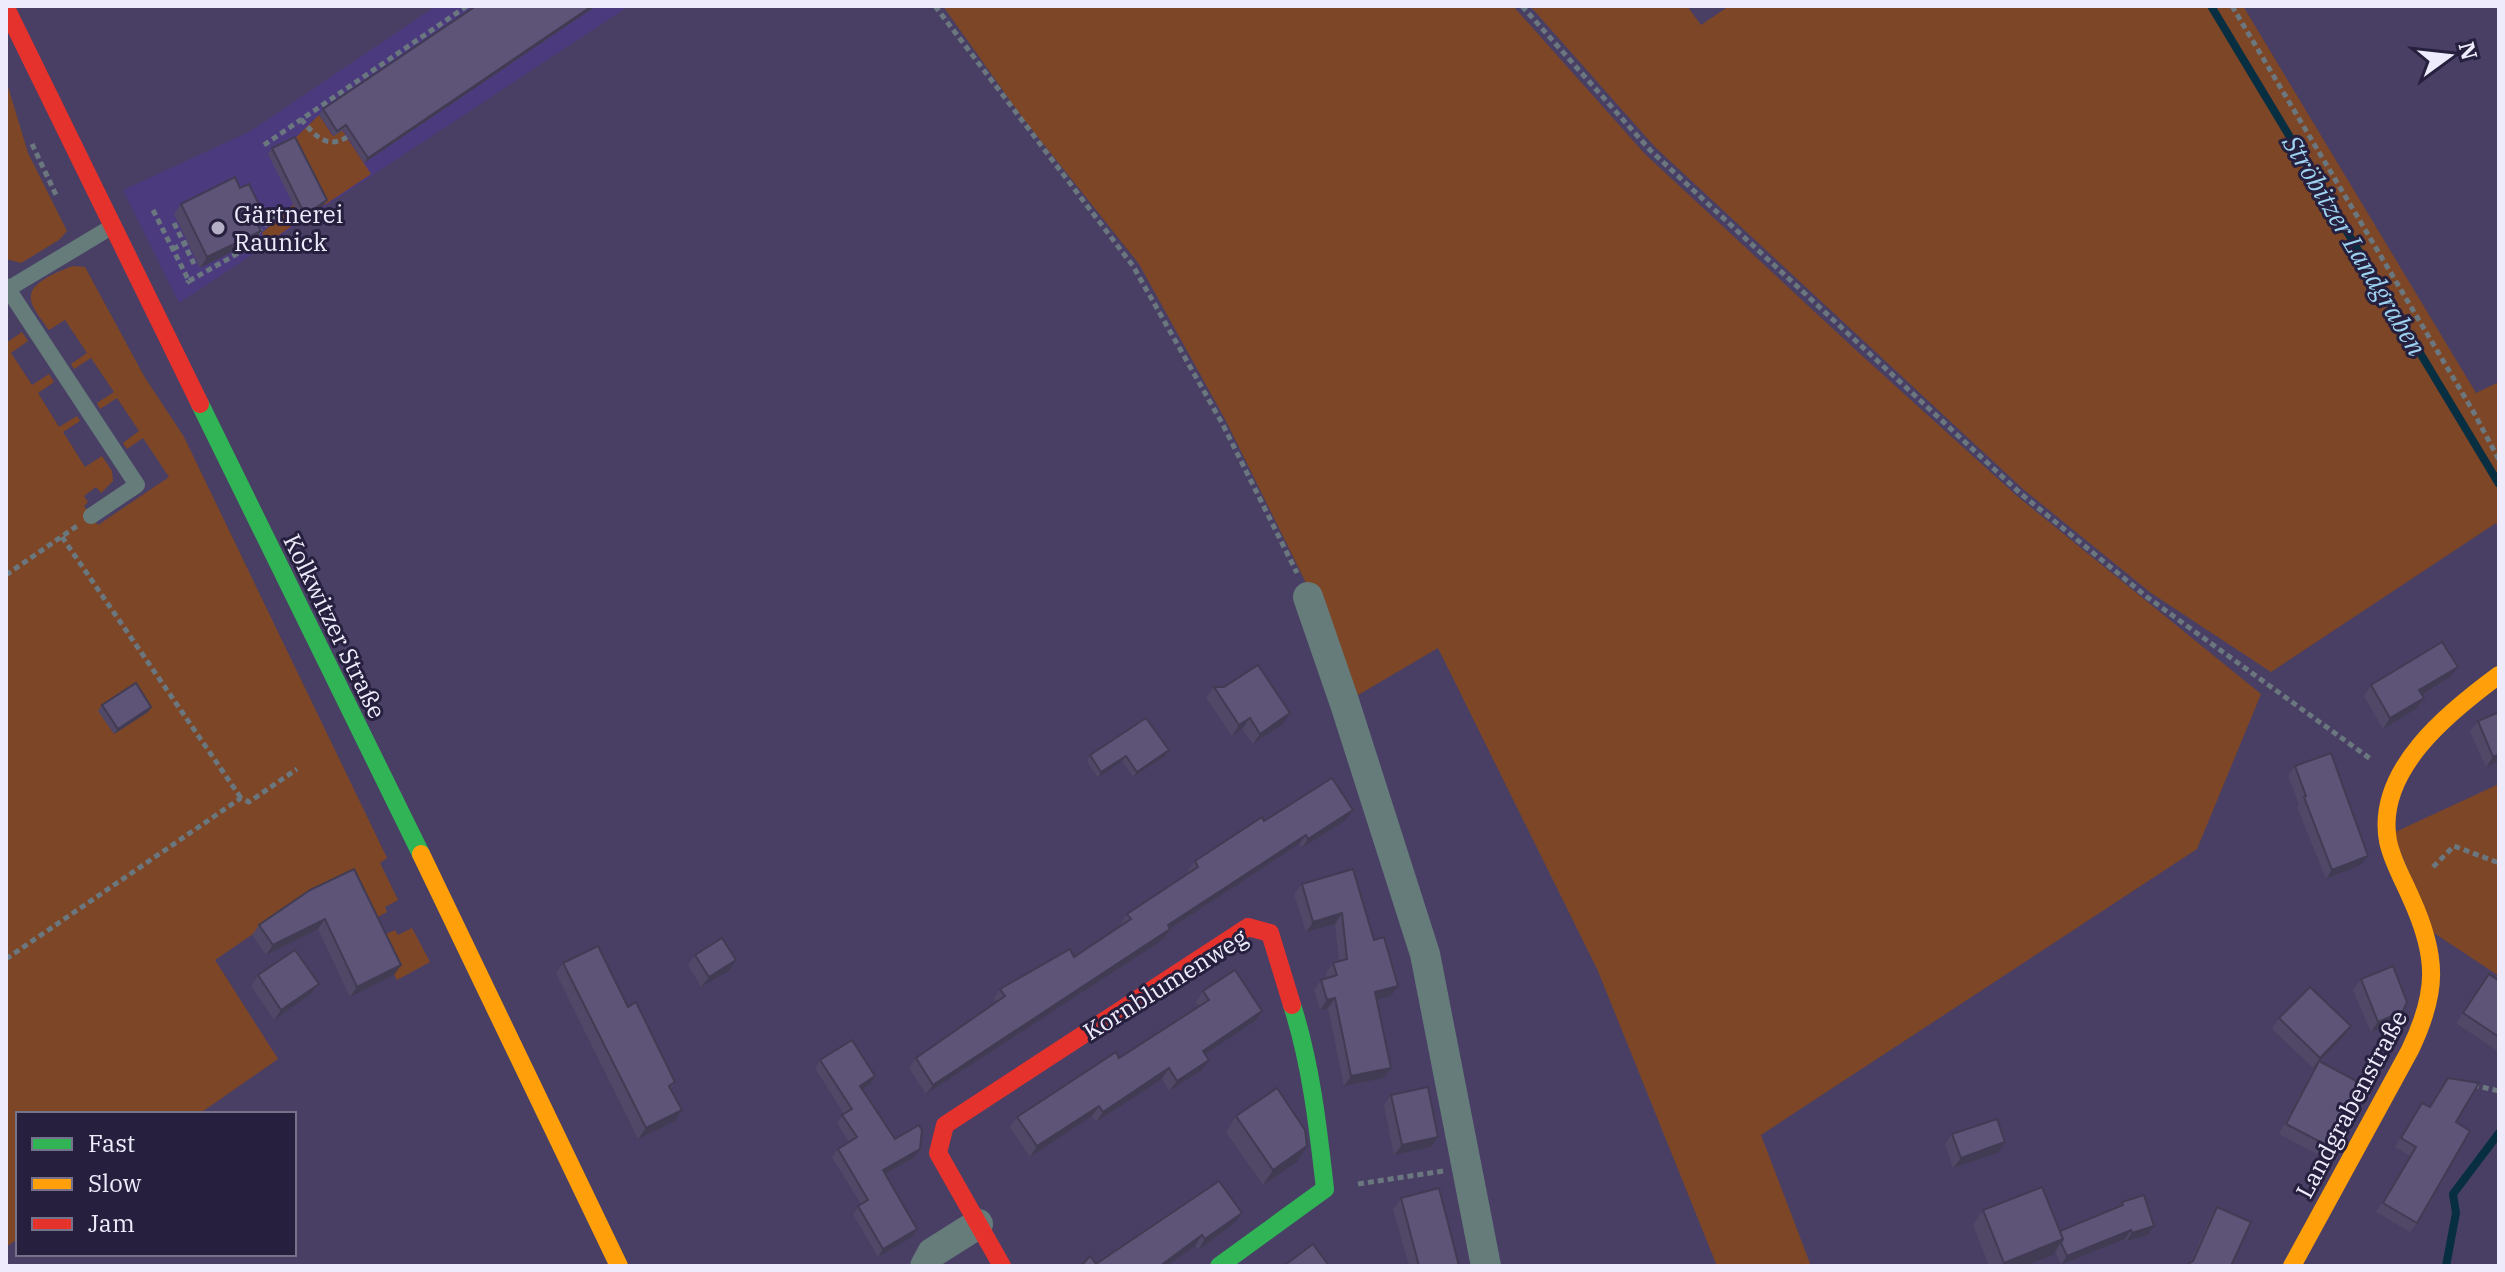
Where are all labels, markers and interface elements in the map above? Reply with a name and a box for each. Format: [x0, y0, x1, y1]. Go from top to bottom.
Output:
north arrow [2409, 16, 2489, 96]
text: N [2453, 39, 2485, 63]
water label: Ströbitzer Landgraben [2275, 127, 2435, 362]
place label: Gärtnerei Raunick [234, 198, 343, 258]
marker: Gärtnerei Raunick [209, 219, 227, 237]
street label: Kolkwitzer Straße [276, 528, 394, 724]
street label: Kornblumenweg [1077, 921, 1253, 1047]
street label: Landgrabenstraße [2288, 1004, 2414, 1204]
legend [16, 1112, 296, 1256]
text: Fast [88, 1127, 135, 1159]
text: Slow [88, 1167, 142, 1199]
text: Jam [88, 1207, 135, 1239]

